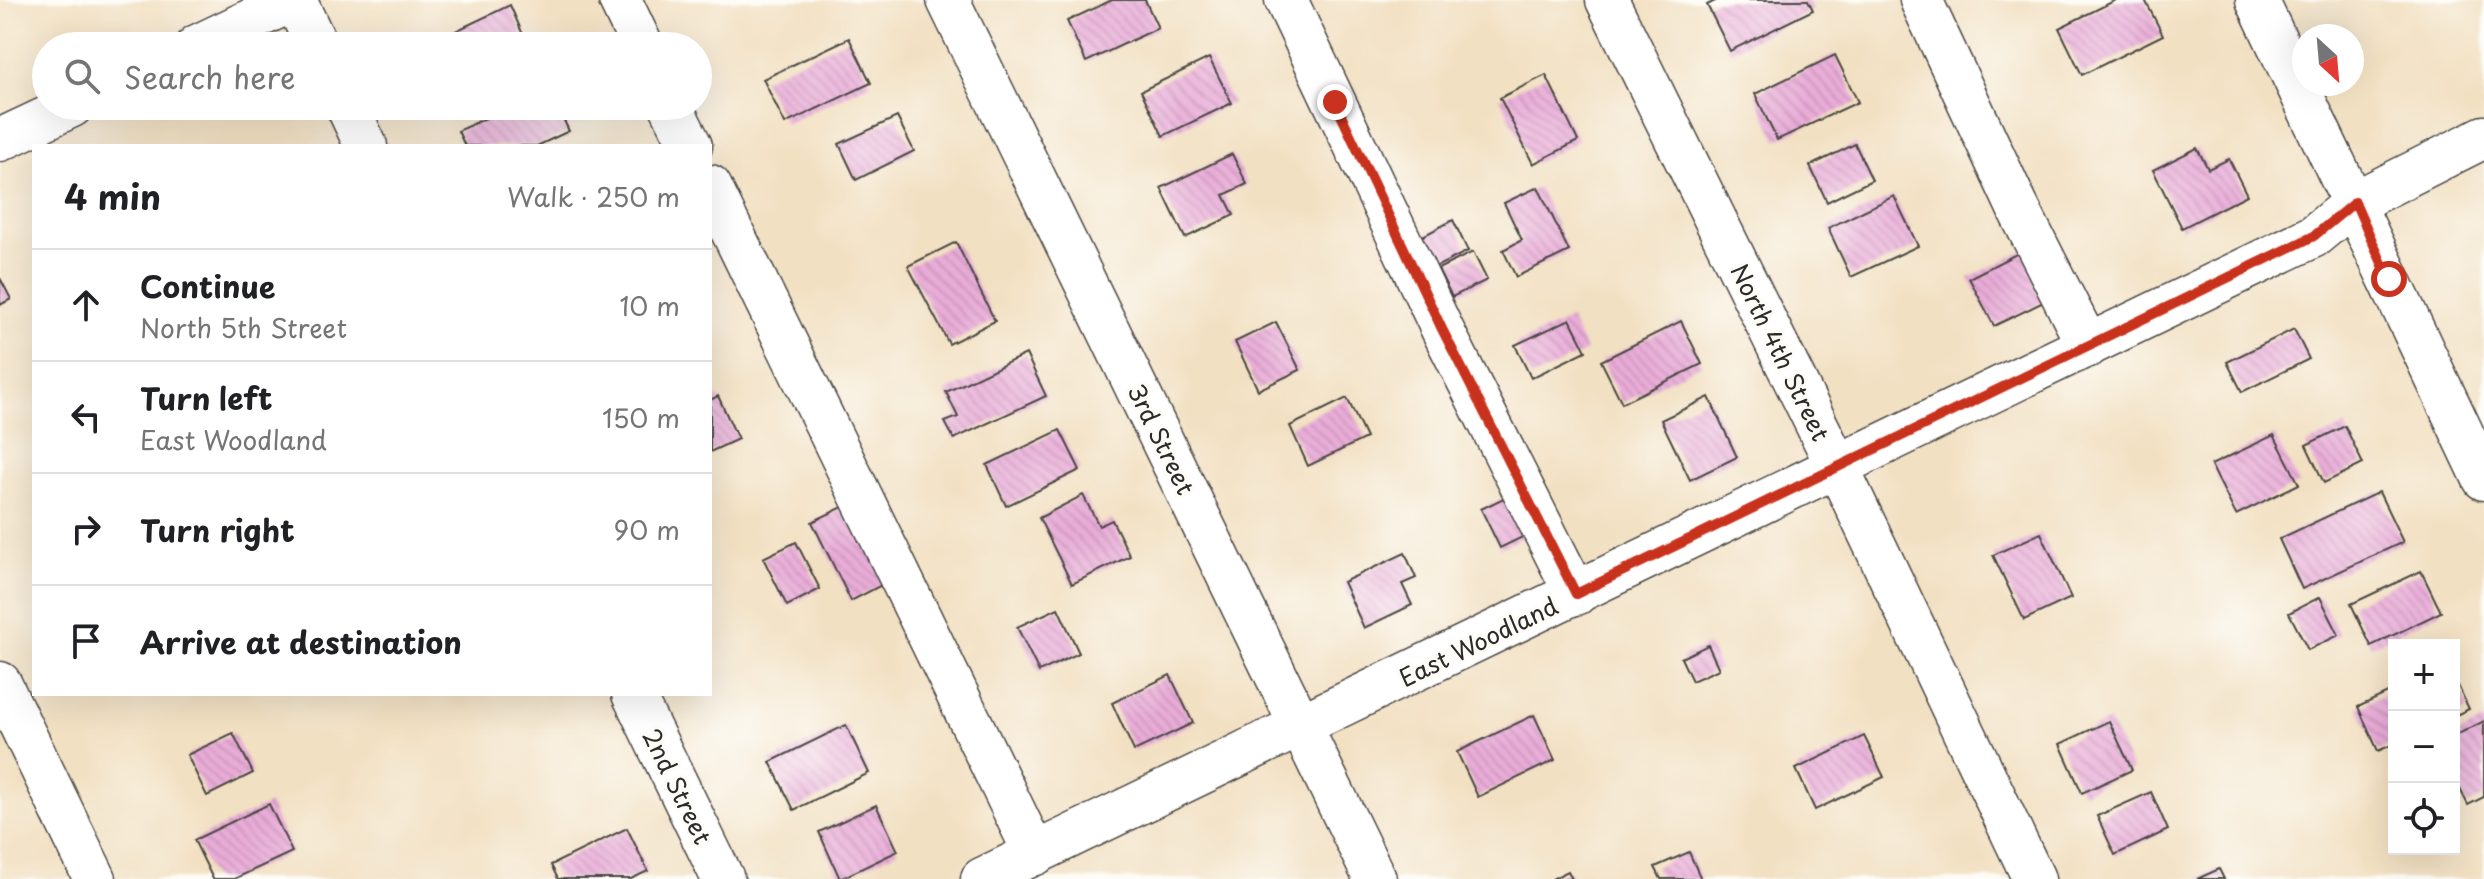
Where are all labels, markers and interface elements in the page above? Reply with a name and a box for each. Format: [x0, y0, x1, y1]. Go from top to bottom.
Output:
north arrow [2292, 24, 2364, 96]
search box [32, 32, 712, 120]
icon: search [60, 54, 104, 98]
text: Search here [124, 54, 296, 99]
route end [1317, 84, 1353, 120]
text: 4 min [64, 170, 161, 222]
text: Walk · 250 m [507, 177, 680, 216]
street label: North 4th Street [1722, 257, 1840, 447]
route start [2371, 261, 2407, 297]
text: Continue [140, 263, 275, 308]
icon: ahead [64, 283, 108, 327]
text: 10 m [619, 286, 680, 325]
text: North 5th Street [140, 308, 347, 347]
text: Turn left [140, 375, 272, 420]
street label: 3rd Street [1120, 377, 1204, 501]
icon: left [64, 395, 108, 439]
text: 150 m [602, 398, 680, 437]
text: East Woodland [140, 420, 327, 459]
icon: right [64, 507, 108, 551]
text: Turn right [140, 507, 295, 552]
text: 90 m [613, 510, 680, 549]
street label: East Woodland [1393, 587, 1564, 695]
icon: arrive [64, 619, 108, 663]
text: Arrive at destination [140, 619, 462, 664]
map controls [2388, 639, 2460, 855]
button: + [2388, 639, 2460, 711]
button: − [2388, 711, 2460, 783]
street label: 2nd Street [634, 722, 722, 850]
button: locate [2388, 783, 2460, 855]

